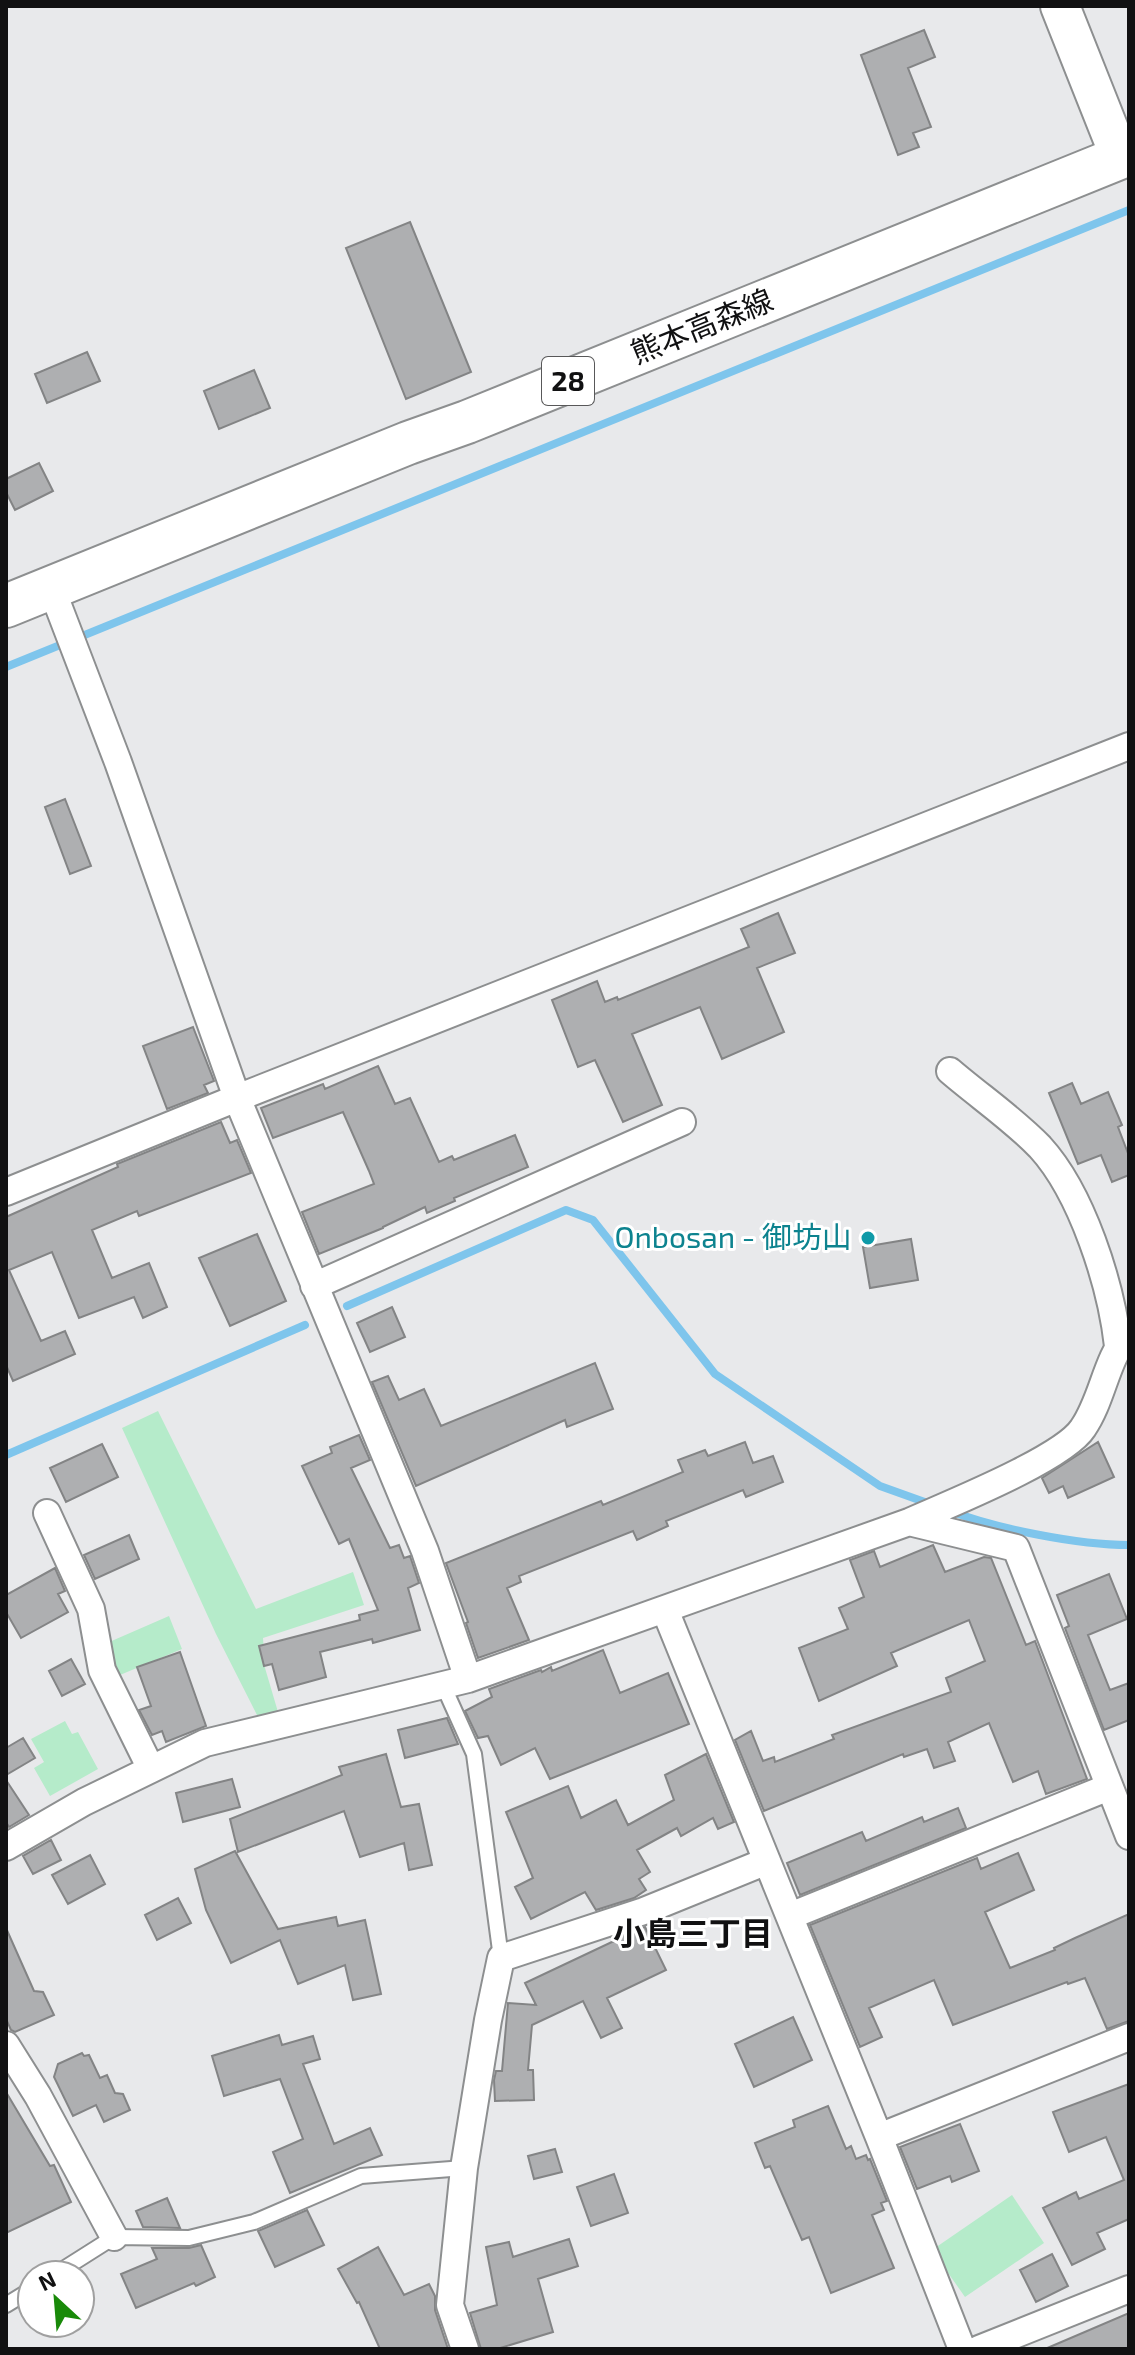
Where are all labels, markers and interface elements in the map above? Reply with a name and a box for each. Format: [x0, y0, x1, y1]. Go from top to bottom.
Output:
street label: 熊本高森線 [625, 280, 778, 370]
road number: 28 [542, 357, 594, 405]
place label: Onbosan - 御坊山 [614, 1218, 852, 1254]
marker: Onbosan - 御坊山 [859, 1229, 877, 1247]
district label: 小島三丁目 [613, 1913, 773, 1951]
north arrow [16, 2259, 96, 2339]
text: N [34, 2265, 60, 2295]

